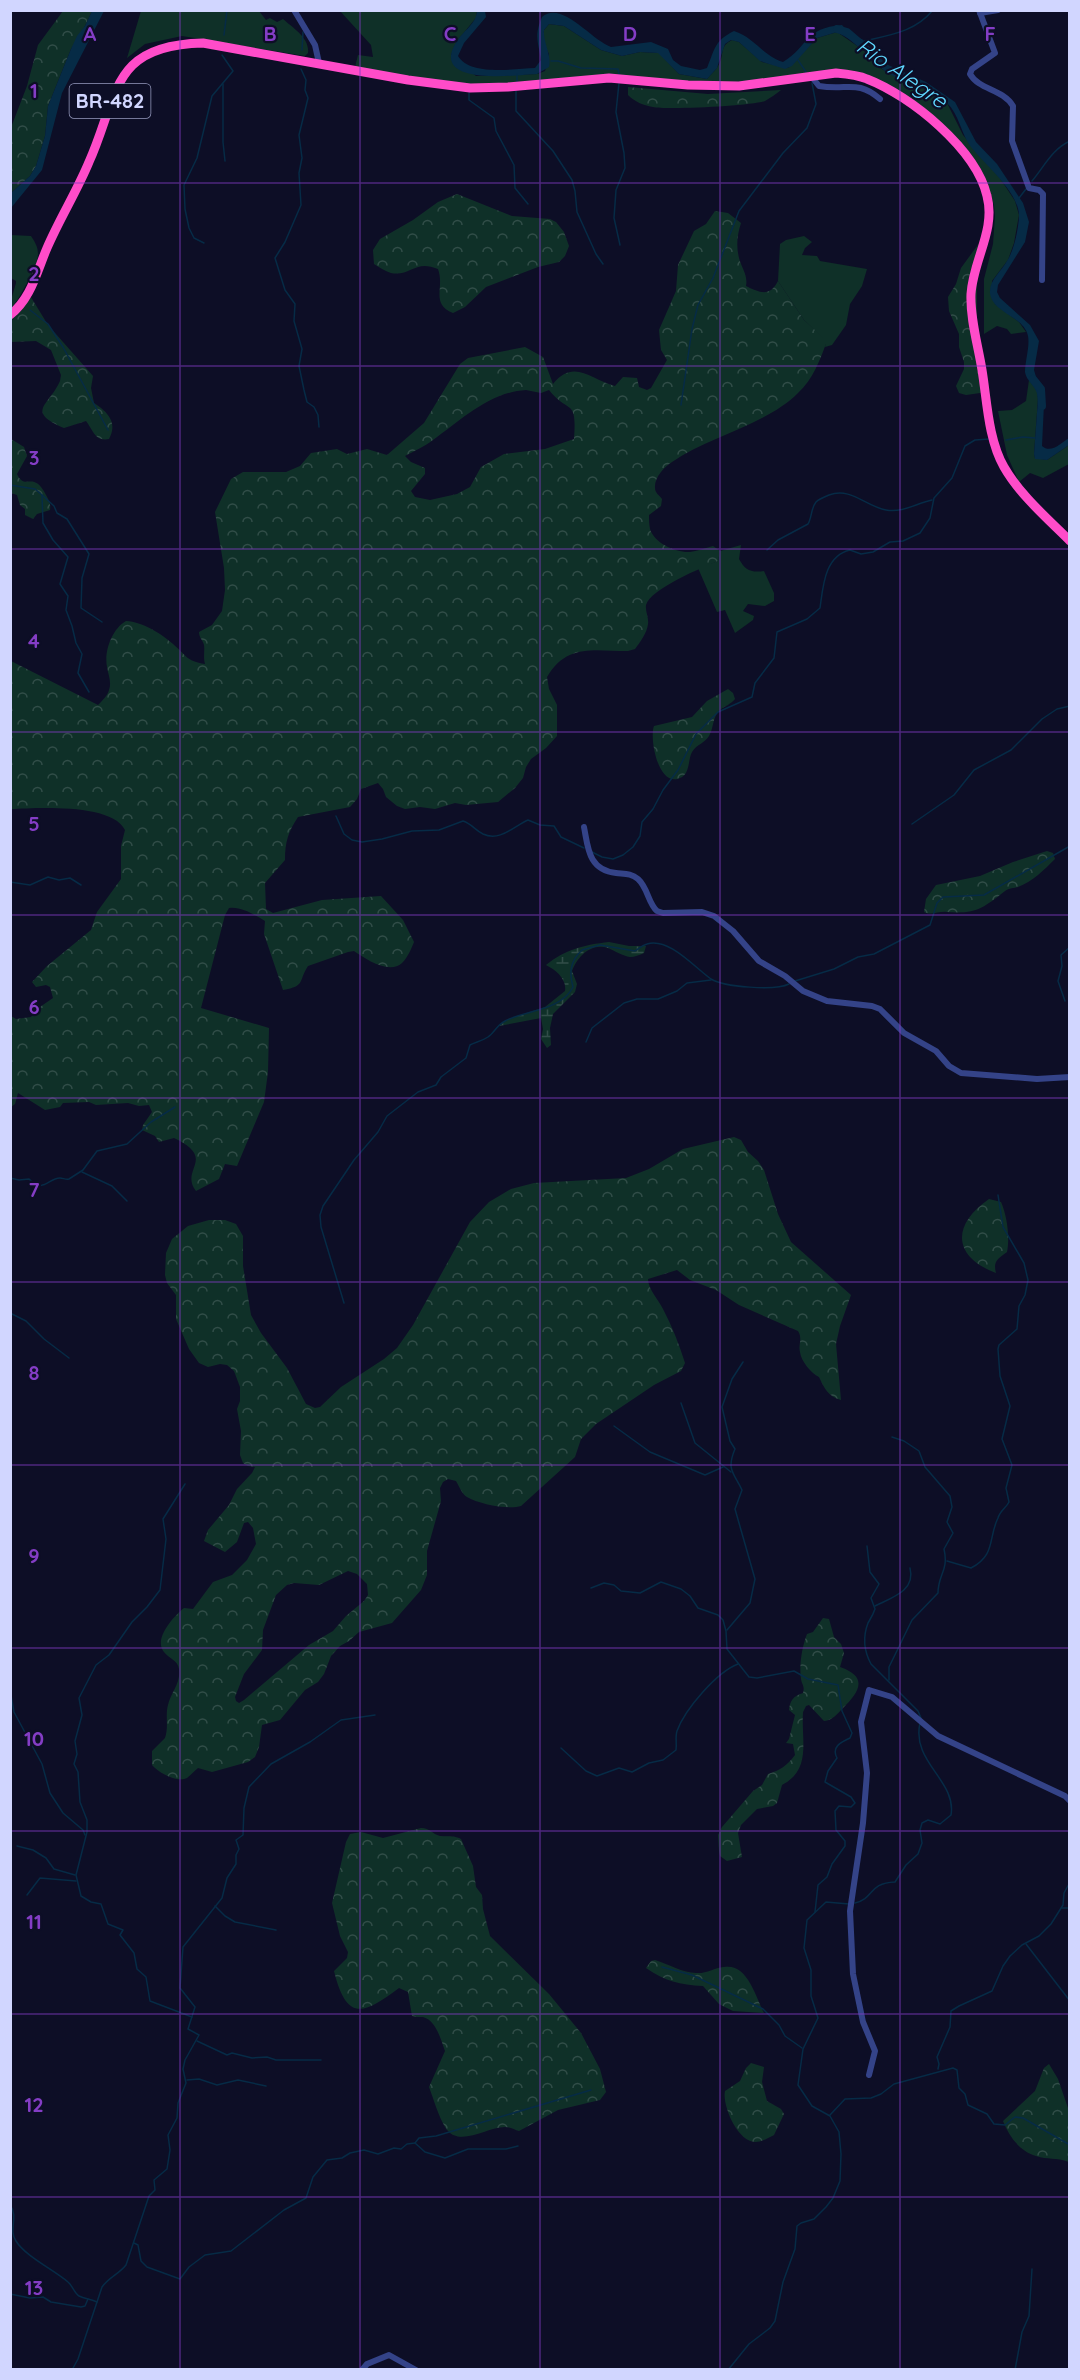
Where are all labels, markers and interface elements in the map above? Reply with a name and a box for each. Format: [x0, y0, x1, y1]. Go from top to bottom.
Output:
text: A [84, 21, 97, 46]
text: B [263, 21, 277, 46]
text: C [444, 21, 457, 46]
text: D [623, 21, 637, 46]
text: E [804, 21, 816, 46]
text: F [984, 21, 996, 46]
water label: Rio Alegre [851, 32, 954, 115]
text: 1 [30, 78, 38, 103]
road number: BR-482 [70, 84, 150, 118]
text: 2 [28, 261, 40, 286]
text: 3 [29, 445, 39, 470]
text: 4 [28, 628, 40, 653]
text: 5 [28, 811, 40, 836]
text: 6 [28, 994, 40, 1019]
text: 7 [29, 1177, 40, 1202]
text: 8 [29, 1360, 40, 1385]
text: 9 [28, 1543, 40, 1568]
text: 10 [24, 1726, 44, 1751]
text: 11 [26, 1909, 42, 1934]
text: 12 [24, 2092, 44, 2117]
text: 13 [25, 2275, 43, 2300]

